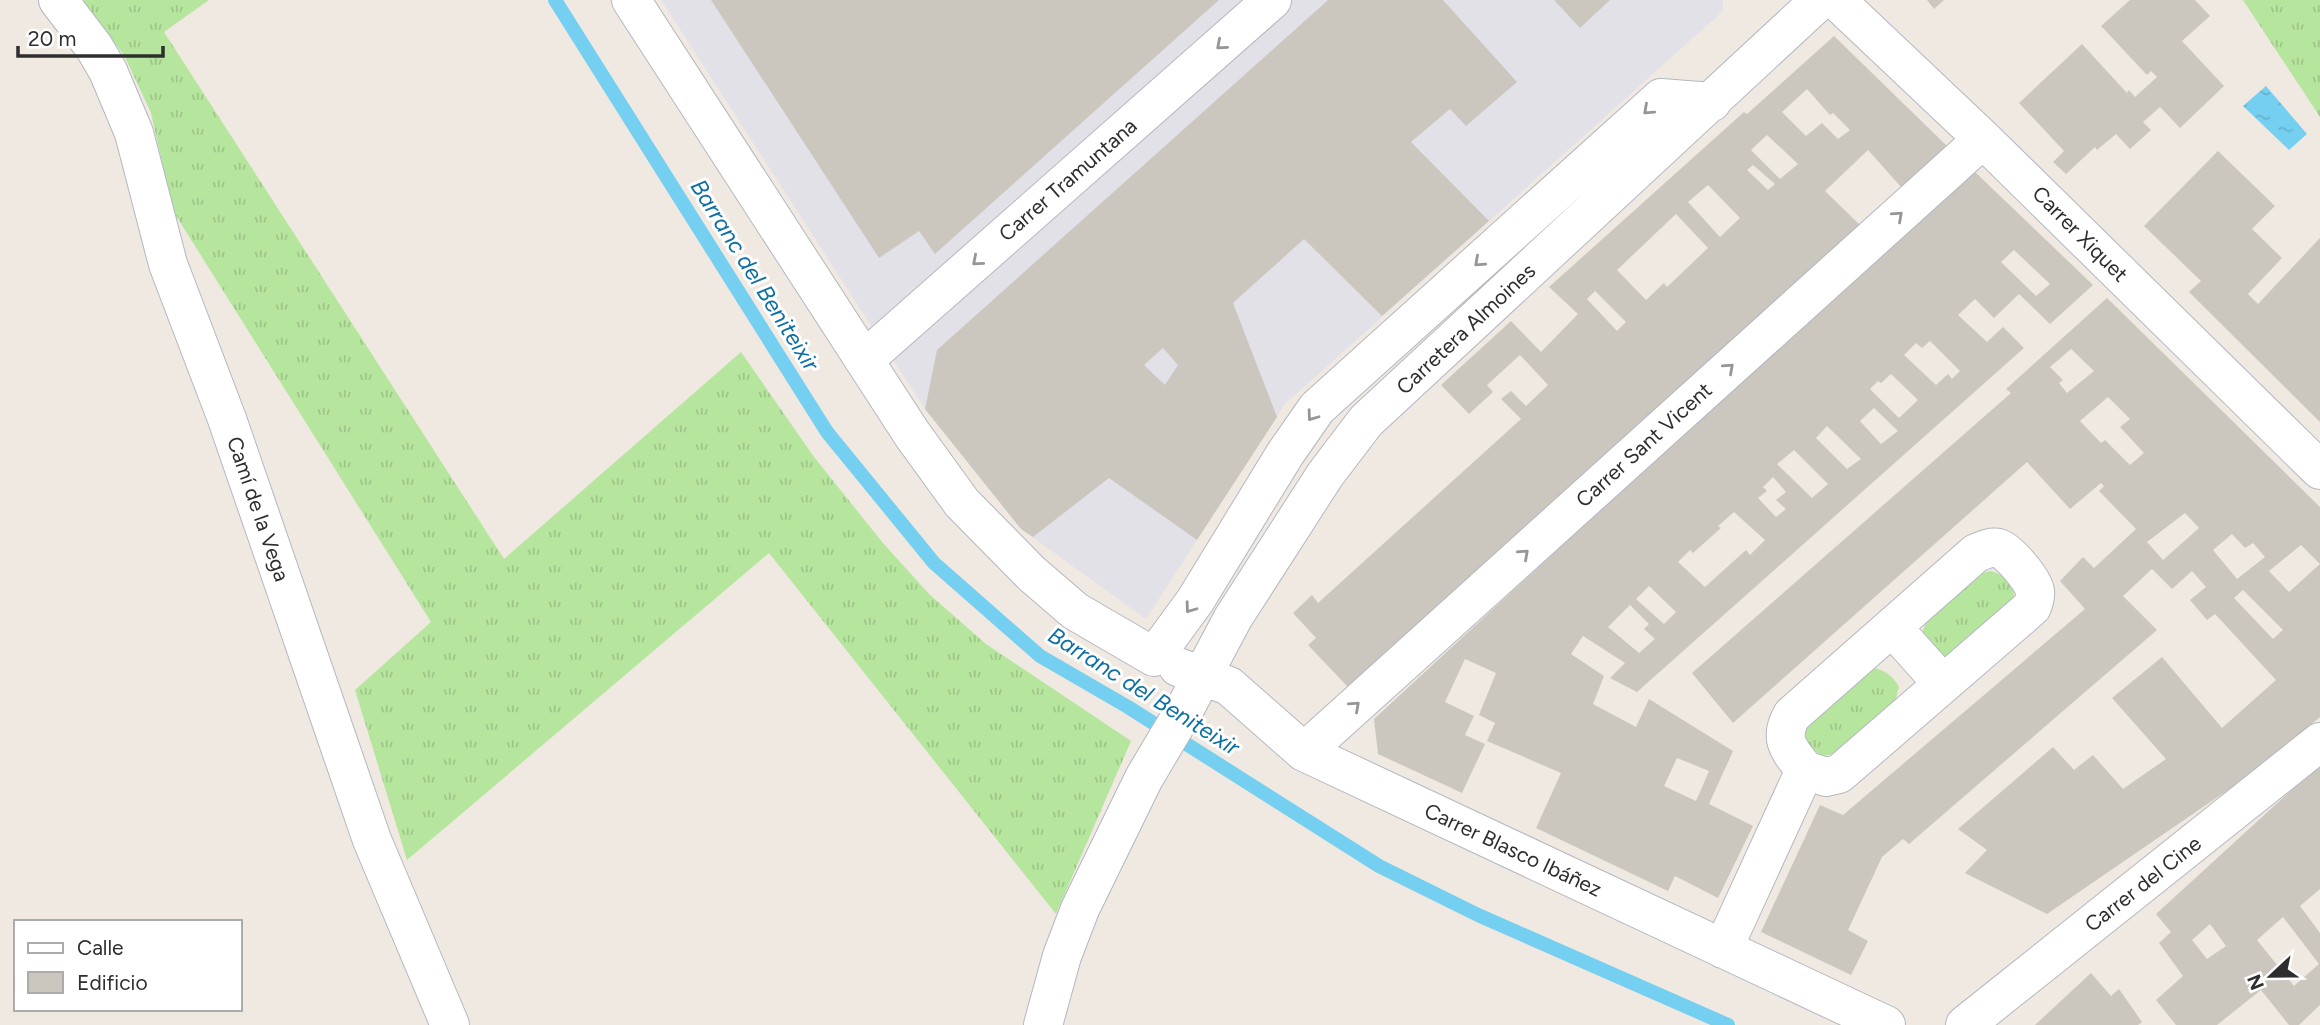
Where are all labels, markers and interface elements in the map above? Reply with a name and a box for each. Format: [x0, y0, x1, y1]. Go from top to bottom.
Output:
scale bar [18, 14, 163, 58]
text: 20 m [28, 26, 76, 51]
one-way arrow [1216, 37, 1229, 49]
one-way arrow [1643, 101, 1656, 114]
street label: Carrer Tramuntana [994, 113, 1142, 246]
water label: Barranc del Beniteixir [685, 174, 826, 377]
street label: Carrer Xiquet [2027, 181, 2133, 287]
one-way arrow [1889, 211, 1902, 224]
one-way arrow [972, 253, 985, 265]
one-way arrow [1474, 254, 1487, 266]
street label: Carretera Almoines [1391, 258, 1540, 399]
one-way arrow [1721, 364, 1734, 376]
street label: Carrer Sant Vicent [1571, 377, 1717, 512]
one-way arrow [1308, 408, 1320, 421]
street label: Camí de la Vega [222, 433, 295, 585]
one-way arrow [1515, 549, 1528, 562]
one-way arrow [1186, 600, 1198, 613]
water label: Barranc del Beniteixir [1043, 621, 1246, 762]
one-way arrow [1347, 702, 1360, 714]
street label: Carrer Blasco Ibáñez [1421, 798, 1606, 902]
street label: Carrer del Cine [2080, 830, 2206, 937]
legend [14, 920, 242, 1011]
text: Calle [77, 935, 124, 960]
north arrow [2236, 941, 2306, 1011]
text: Edificio [77, 970, 148, 995]
text: N [2242, 971, 2269, 993]

